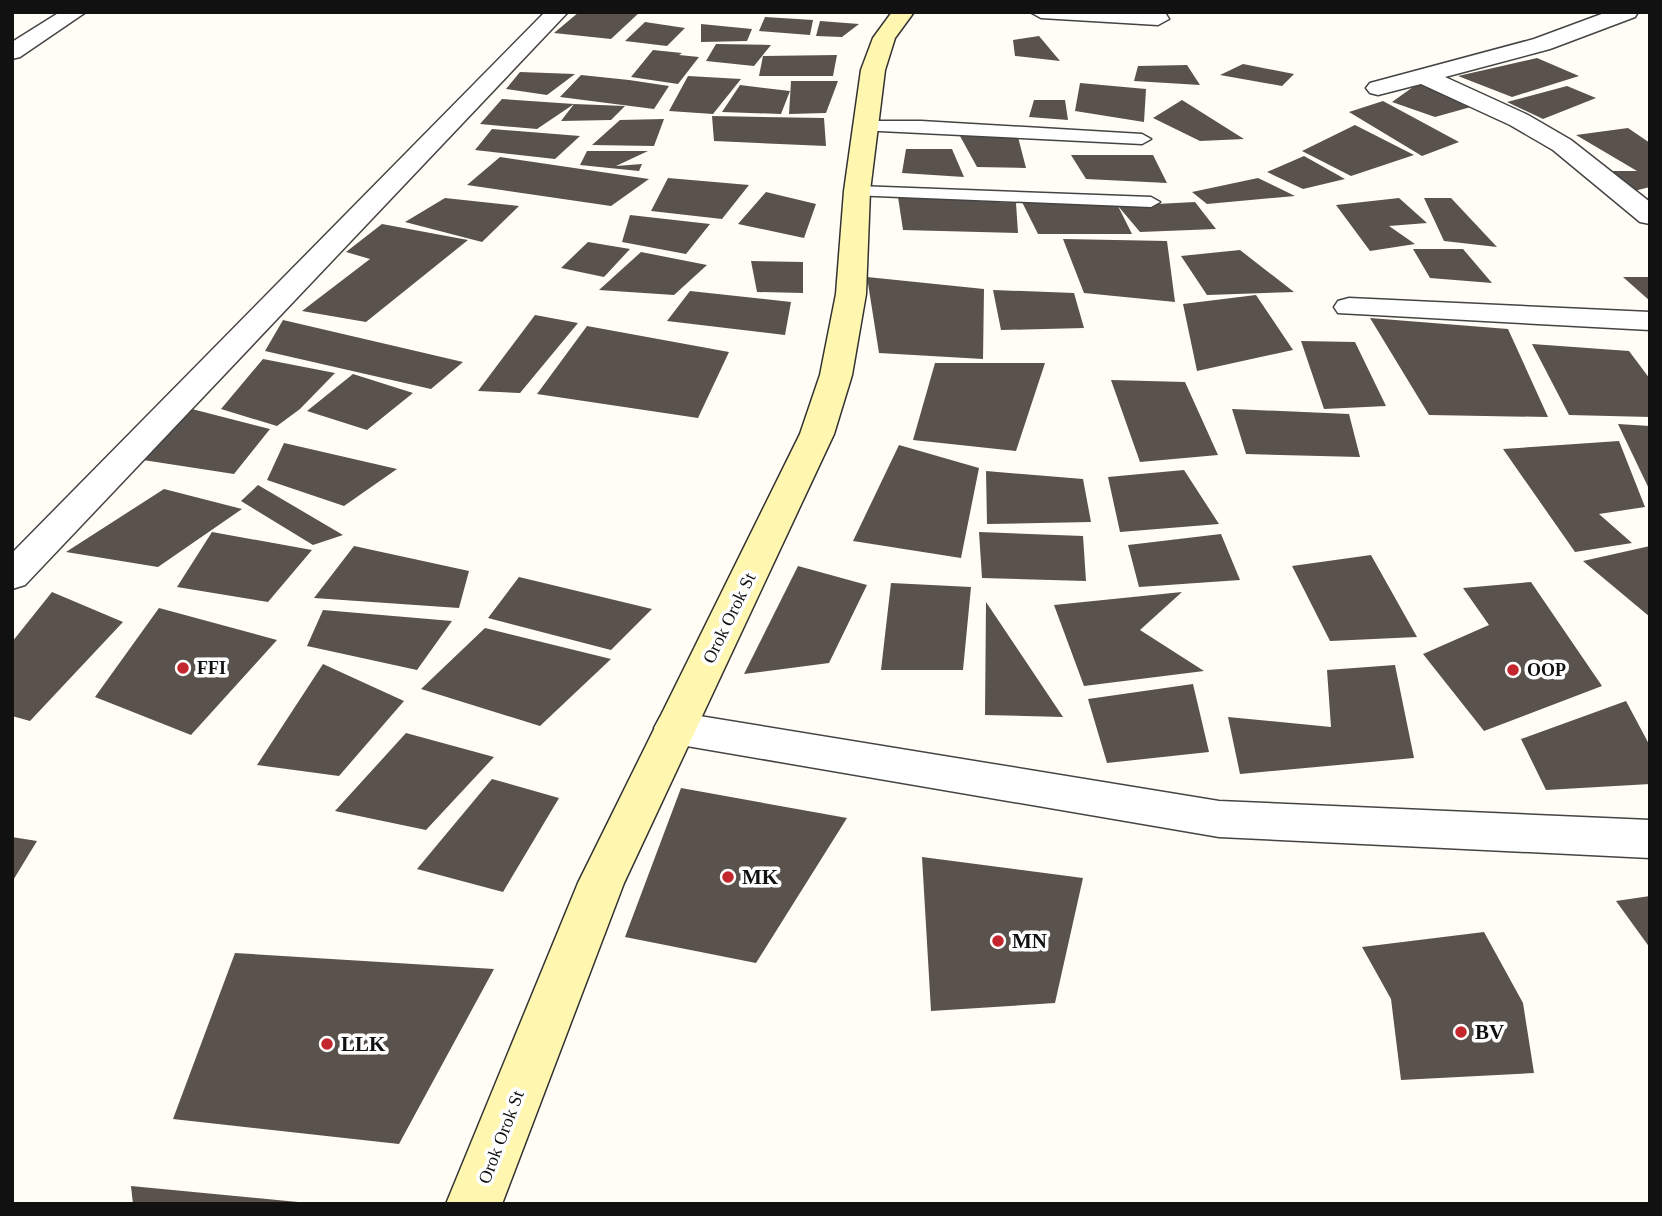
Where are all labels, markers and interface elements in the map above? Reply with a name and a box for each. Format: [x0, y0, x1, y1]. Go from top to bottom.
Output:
street label: Orok Orok St [699, 570, 759, 666]
place label: FFI [197, 658, 226, 678]
marker: FFI [175, 660, 191, 676]
place label: OOP [1527, 660, 1566, 680]
marker: OOP [1505, 662, 1521, 678]
place label: MK [742, 865, 779, 889]
marker: MK [720, 869, 736, 885]
place label: MN [1012, 929, 1047, 953]
marker: MN [990, 933, 1006, 949]
place label: BV [1475, 1020, 1504, 1044]
marker: BV [1453, 1024, 1469, 1040]
place label: LLK [341, 1032, 386, 1056]
marker: LLK [319, 1036, 335, 1052]
street label: Orok Orok St [474, 1088, 528, 1186]

